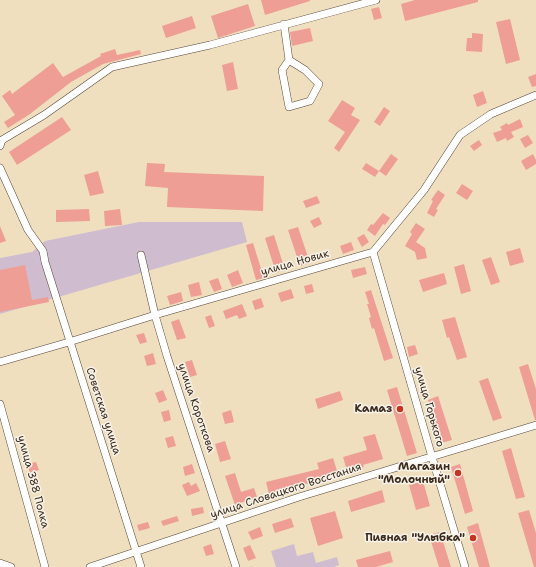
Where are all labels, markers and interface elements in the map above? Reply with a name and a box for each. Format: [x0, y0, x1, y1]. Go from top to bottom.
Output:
street label: улица Новик [259, 247, 331, 279]
street label: улица Короткова [175, 362, 217, 454]
street label: улица Горького [411, 365, 447, 449]
street label: Советская улица [83, 366, 123, 456]
place label: Камаз [354, 402, 392, 416]
marker: Камаз [395, 404, 405, 414]
street label: улица 388 Полка [14, 434, 52, 530]
street label: улица Словацкого Восстания [209, 460, 363, 522]
place label: Магазин "Молочный" [378, 460, 450, 486]
marker: Магазин "Молочный" [453, 468, 463, 478]
place label: Пивная "Улыбка" [365, 531, 465, 545]
marker: Пивная "Улыбка" [468, 533, 478, 543]

